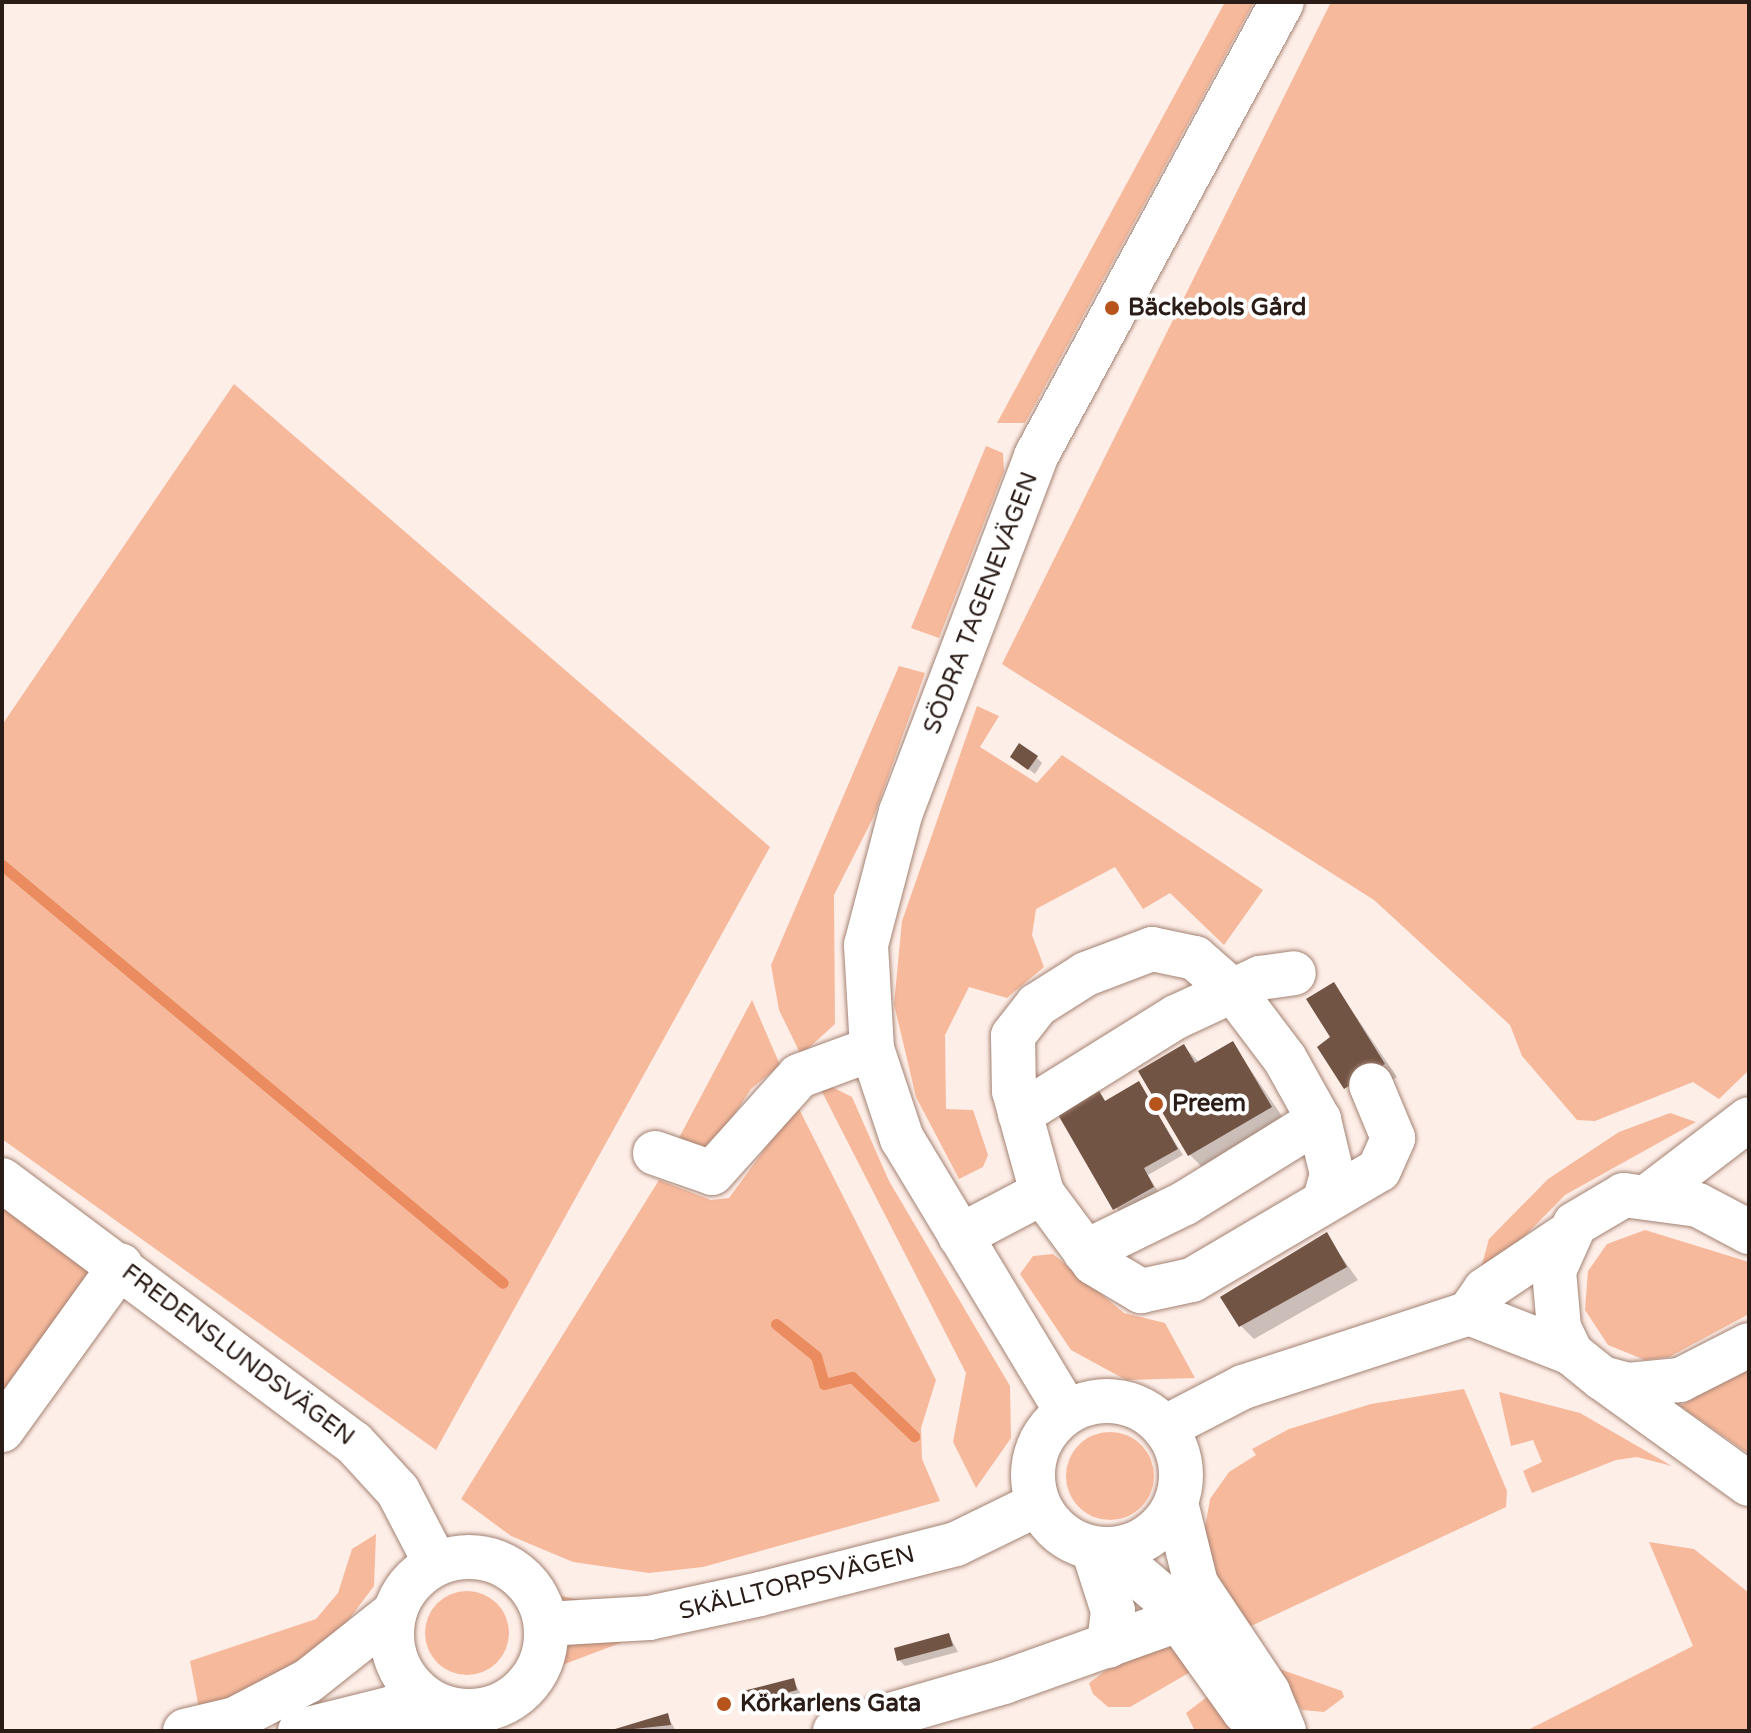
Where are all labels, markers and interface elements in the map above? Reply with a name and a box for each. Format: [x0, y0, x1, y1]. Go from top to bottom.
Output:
place label: Bäckebols Gård [1128, 294, 1306, 322]
marker: Bäckebols Gård [1103, 299, 1121, 317]
street label: SÖDRA TAGENEVÄGEN [918, 468, 1044, 738]
place label: Preem [1172, 1090, 1246, 1118]
marker: Preem [1147, 1095, 1165, 1113]
street label: FREDENSLUNDSVÄGEN [116, 1258, 360, 1452]
street label: SKÄLLTORPSVÄGEN [676, 1540, 918, 1626]
place label: Körkarlens Gata [740, 1690, 921, 1718]
marker: Körkarlens Gata [715, 1695, 733, 1713]

